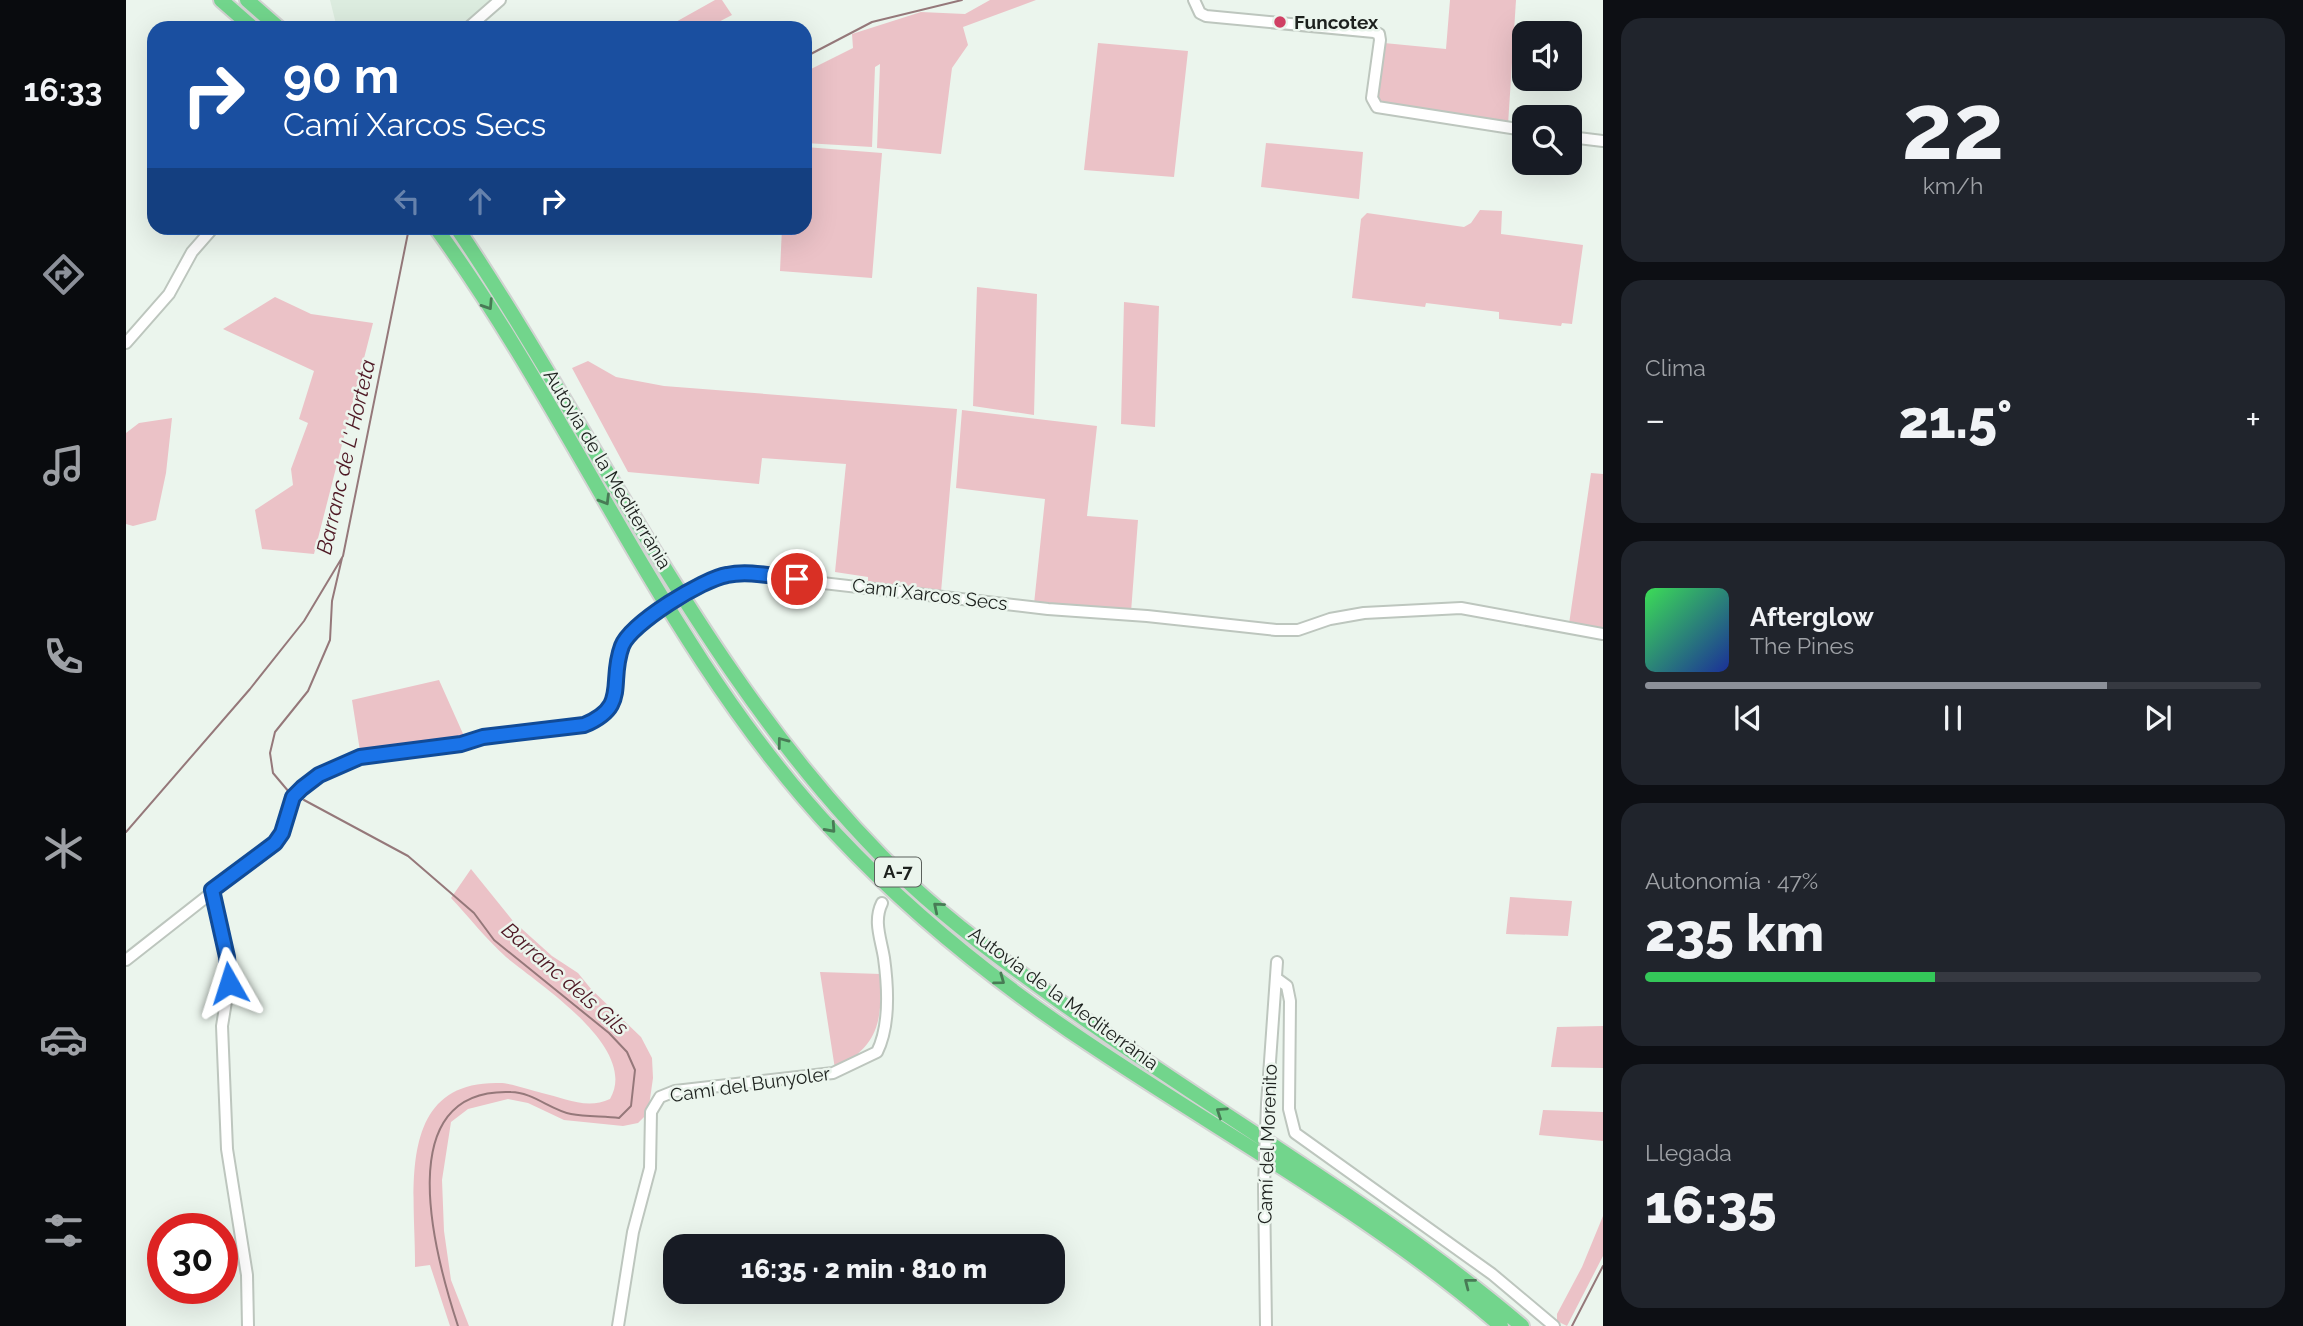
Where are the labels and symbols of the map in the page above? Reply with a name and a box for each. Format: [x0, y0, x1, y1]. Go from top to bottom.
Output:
place label: Funcotex [1294, 11, 1379, 33]
marker: Funcotex [1272, 14, 1288, 30]
one-way arrow [479, 297, 492, 310]
water label: Barranc de L' Horteta [311, 357, 380, 557]
street label: Autovia de la Mediterrània [540, 365, 676, 573]
one-way arrow [596, 493, 609, 506]
pin [767, 549, 827, 609]
street label: Camí Xarcos Secs [851, 574, 1009, 614]
one-way arrow [778, 737, 791, 750]
one-way arrow [823, 820, 835, 833]
road number: A-7 [875, 858, 921, 886]
one-way arrow [933, 903, 946, 915]
water label: Barranc dels Gils [497, 917, 634, 1040]
street label: Autovia de la Mediterrània [965, 922, 1163, 1074]
position arrow [192, 946, 266, 1020]
one-way arrow [992, 972, 1005, 984]
street label: Camí del Bunyoler [669, 1062, 832, 1106]
street label: Camí del Morenito [1253, 1064, 1281, 1224]
one-way arrow [1216, 1108, 1229, 1120]
speed limit sign: 30 [147, 1213, 238, 1304]
one-way arrow [1464, 1279, 1476, 1292]

